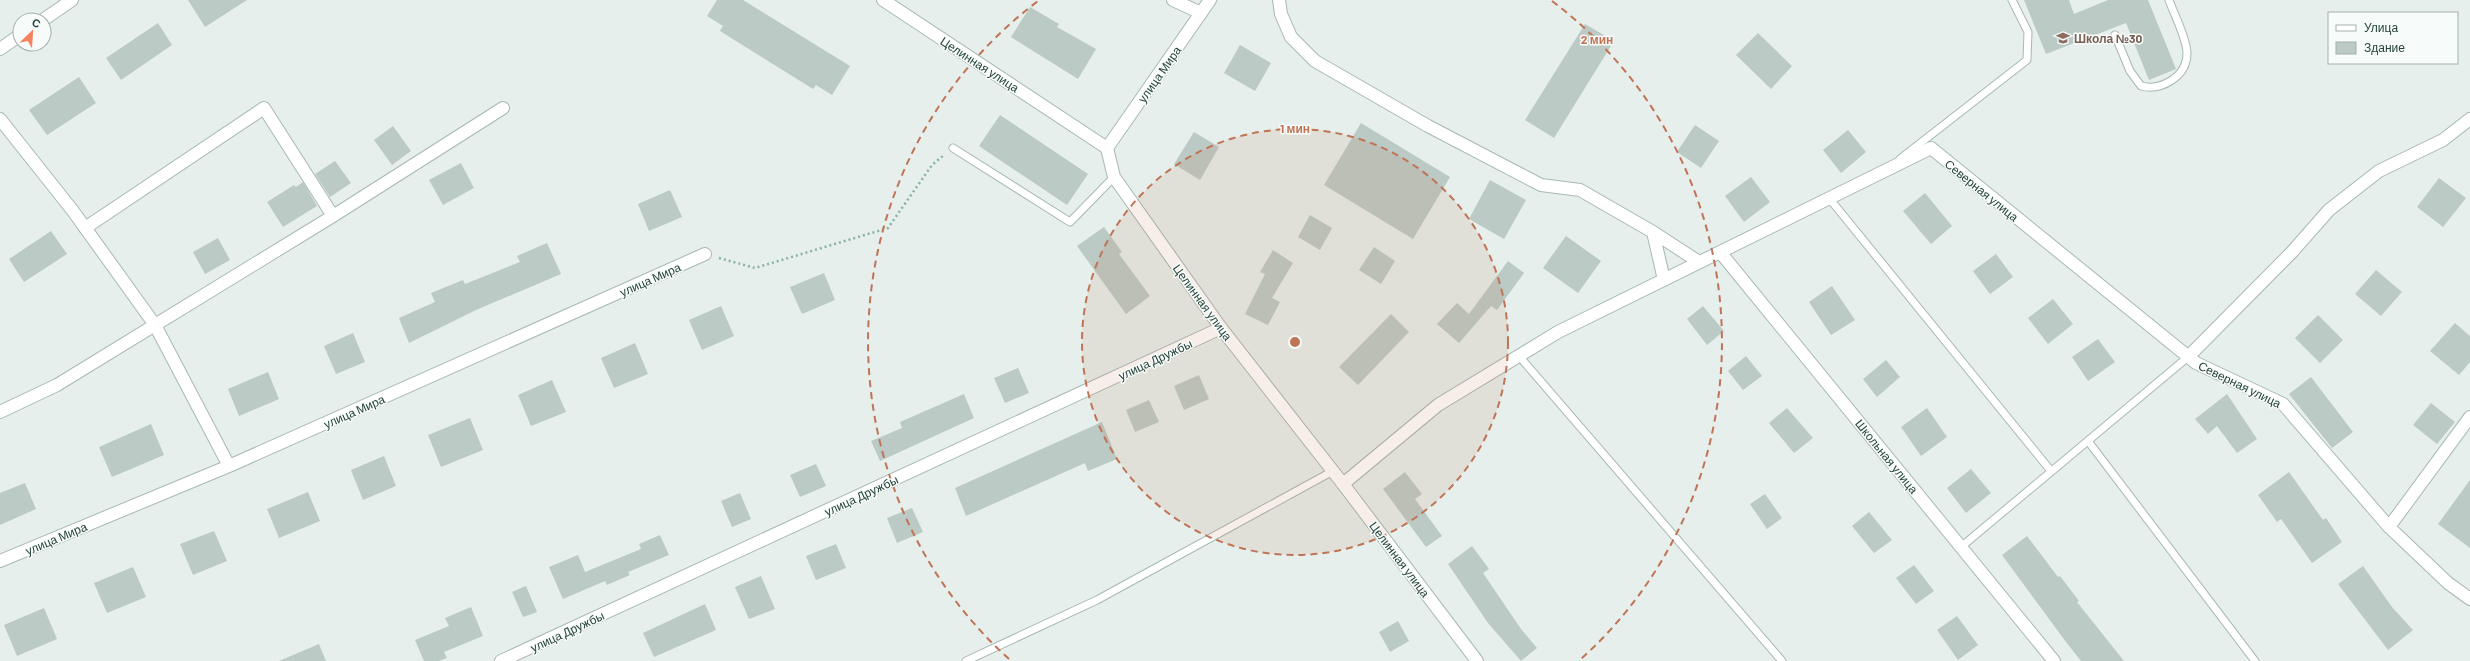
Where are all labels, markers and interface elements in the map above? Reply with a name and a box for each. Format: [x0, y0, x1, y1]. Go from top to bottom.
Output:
north arrow [12, 12, 52, 52]
legend [2328, 12, 2458, 64]
text: С [30, 15, 43, 30]
text: Улица [2364, 20, 2398, 35]
school or university icon: Школа №30 [2055, 30, 2071, 46]
place label: Школа №30 [2074, 31, 2142, 45]
text: 2 мин [1581, 32, 1613, 46]
street label: Целинная улица [938, 33, 1022, 96]
text: Здание [2364, 40, 2405, 55]
street label: улица Мира [1134, 43, 1185, 105]
text: 1 мин [1280, 121, 1310, 135]
street label: Северная улица [1942, 156, 2022, 225]
street label: улица Мира [617, 259, 683, 300]
street label: Целинная улица [1170, 261, 1236, 344]
centre of rings [1288, 335, 1302, 349]
street label: улица Дружбы [1116, 336, 1195, 383]
street label: Северная улица [2196, 358, 2284, 411]
street label: улица Мира [321, 391, 387, 432]
street label: Школьная улица [1852, 416, 1921, 497]
street label: улица Дружбы [822, 472, 901, 519]
street label: улица Мира [23, 519, 90, 558]
street label: Целинная улица [1366, 519, 1433, 600]
street label: улица Дружбы [528, 608, 607, 655]

